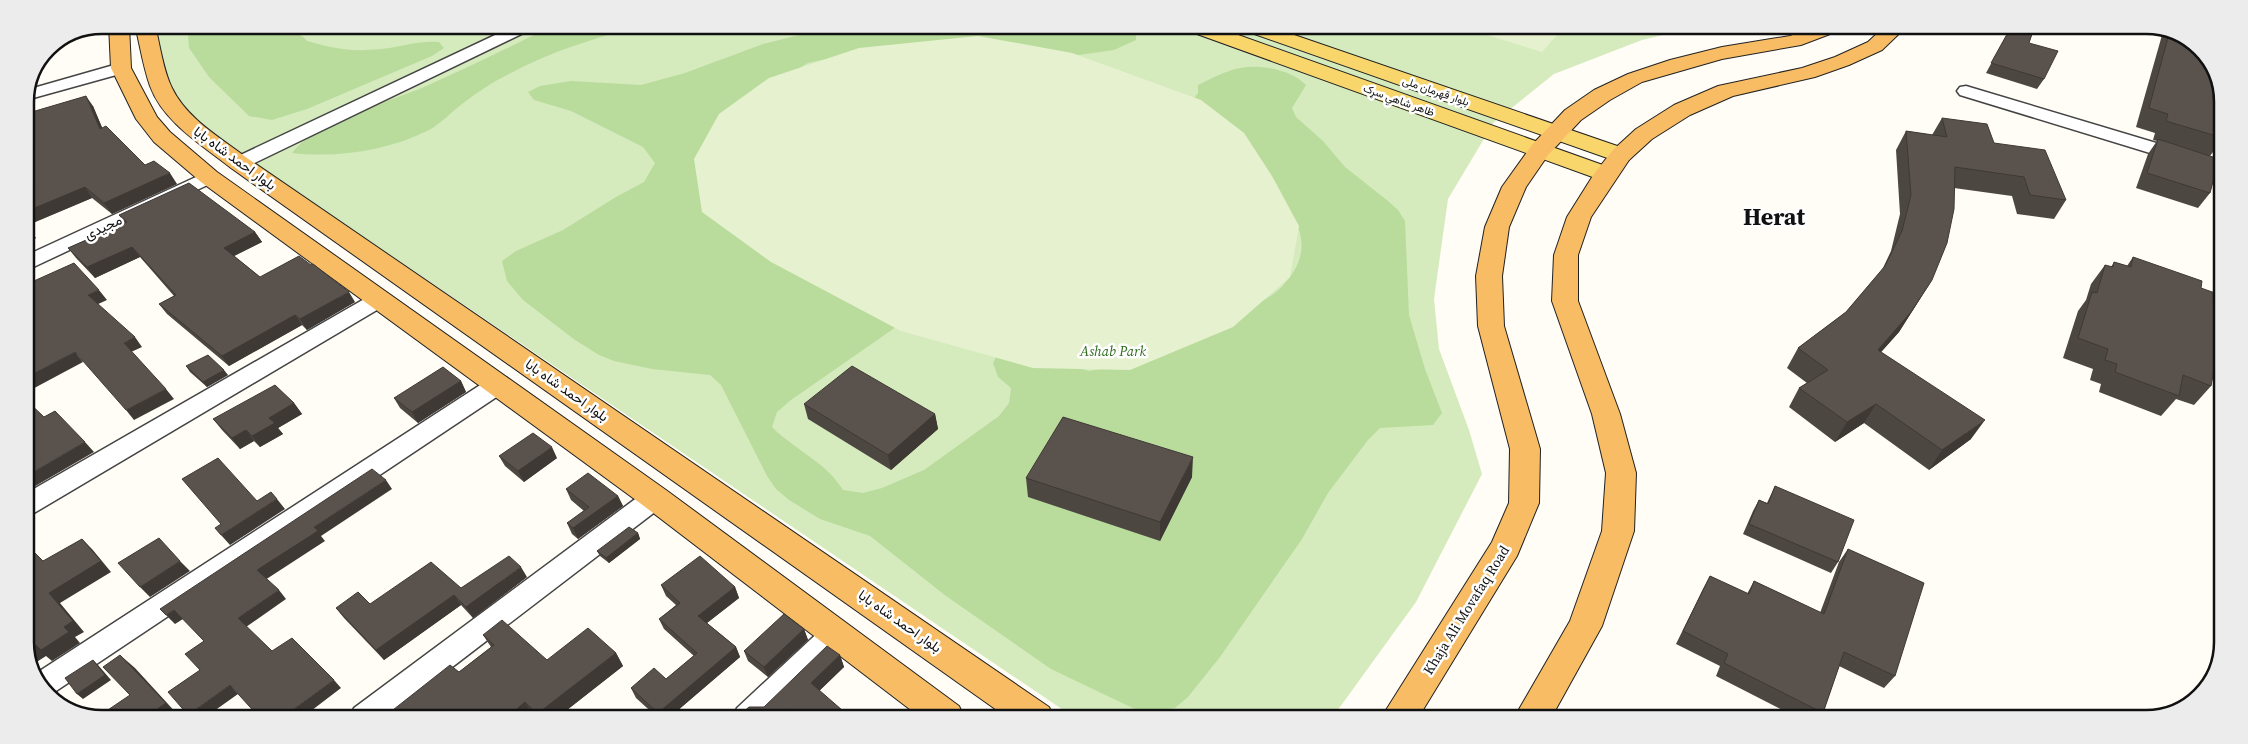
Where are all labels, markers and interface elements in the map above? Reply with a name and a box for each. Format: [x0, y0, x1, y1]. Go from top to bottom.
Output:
street label: بلوار قهرمان ملی [1400, 73, 1471, 110]
street label: ظاهر شاهي سړک [1360, 81, 1437, 122]
street label: بلوار احمد شاه بابا [190, 121, 280, 195]
district label: Herat [1743, 200, 1805, 233]
street label: مجیدی [81, 210, 125, 244]
park label: Ashab Park [1079, 341, 1146, 361]
street label: بلوار احمد شاه بابا [521, 354, 613, 426]
street label: Khaja Ali Movafaq Road [1418, 542, 1514, 678]
street label: بلوار احمد شاه بابا [854, 585, 946, 657]

